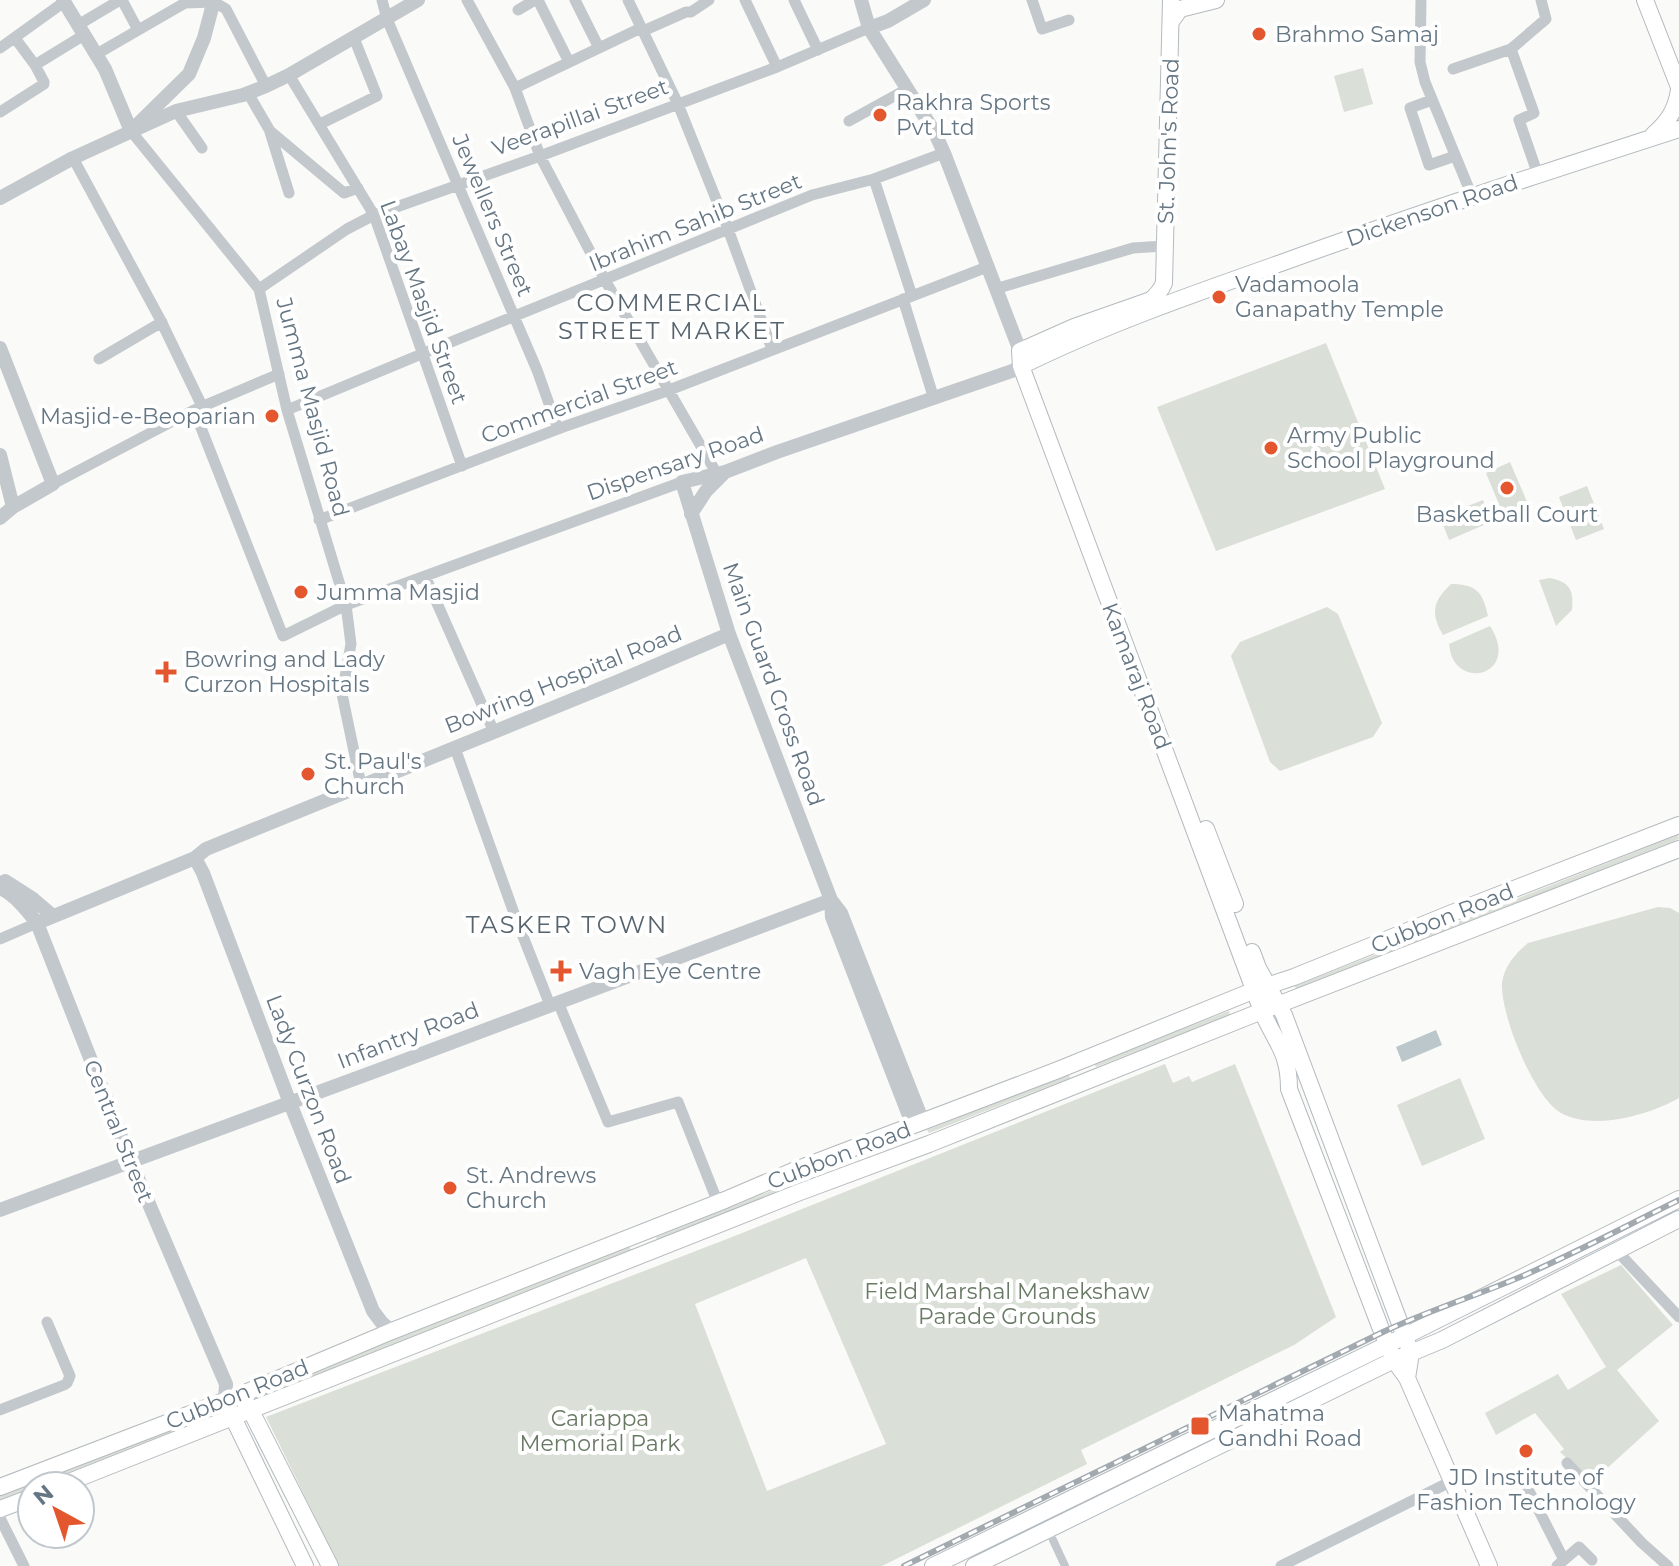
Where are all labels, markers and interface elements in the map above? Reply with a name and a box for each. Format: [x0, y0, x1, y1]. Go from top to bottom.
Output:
place label: Brahmo Samaj [1275, 21, 1439, 48]
marker: Brahmo Samaj [1250, 25, 1268, 43]
street label: St. John's Road [1152, 58, 1185, 225]
street label: Veerapillai Street [488, 73, 672, 162]
place label: Rakhra Sports Pvt Ltd [896, 89, 1051, 141]
marker: Rakhra Sports Pvt Ltd [871, 106, 889, 124]
street label: Jewellers Street [446, 129, 539, 300]
street label: Ibrahim Sahib Street [585, 167, 805, 277]
street label: Dickenson Road [1343, 168, 1522, 253]
street label: Labay Masjid Street [374, 197, 473, 408]
place label: Vadamoola Ganapathy Temple [1235, 271, 1444, 323]
district label: COMMERCIAL STREET MARKET [558, 288, 786, 345]
marker: Vadamoola Ganapathy Temple [1210, 288, 1228, 306]
street label: Jumma Masjid Road [270, 293, 355, 520]
street label: Commercial Street [477, 353, 681, 450]
place label: Masjid-e-Beoparian [40, 403, 256, 430]
marker: Masjid-e-Beoparian [263, 407, 281, 425]
street label: Dispensary Road [583, 421, 767, 506]
place label: Army Public School Playground [1287, 422, 1495, 474]
marker: Army Public School Playground [1262, 439, 1280, 457]
marker: Basketball Court [1498, 479, 1516, 497]
place label: Basketball Court [1416, 501, 1598, 528]
street label: Main Guard Cross Road [717, 559, 830, 810]
place label: Jumma Masjid [316, 579, 480, 606]
marker: Jumma Masjid [292, 583, 310, 601]
street label: Kamaraj Road [1096, 599, 1177, 753]
street label: Bowring Hospital Road [441, 619, 686, 739]
place label: Bowring and Lady Curzon Hospitals [184, 646, 385, 698]
marker: Bowring and Lady Curzon Hospitals [155, 661, 177, 683]
place label: St. Paul's Church [324, 748, 422, 800]
marker: St. Paul's Church [299, 765, 317, 783]
street label: Cubbon Road [1367, 878, 1518, 959]
district label: TASKER TOWN [466, 910, 668, 939]
place label: Vagh Eye Centre [579, 958, 761, 985]
marker: Vagh Eye Centre [550, 960, 572, 982]
street label: Lady Curzon Road [260, 991, 357, 1187]
street label: Infantry Road [334, 996, 483, 1075]
street label: Central Street [78, 1056, 159, 1206]
street label: Cubbon Road [763, 1116, 915, 1195]
place label: St. Andrews Church [466, 1162, 596, 1214]
marker: St. Andrews Church [441, 1179, 459, 1197]
park label: Field Marshal Manekshaw Parade Grounds [864, 1278, 1150, 1330]
street label: Cubbon Road [162, 1354, 313, 1435]
place label: Mahatma Gandhi Road [1218, 1400, 1362, 1452]
park label: Cariappa Memorial Park [520, 1405, 681, 1457]
marker: Mahatma Gandhi Road [1189, 1415, 1211, 1437]
marker: JD Institute of Fashion Technology [1517, 1442, 1535, 1460]
place label: JD Institute of Fashion Technology [1416, 1464, 1636, 1516]
north arrow [16, 1470, 96, 1550]
text: N [28, 1479, 59, 1511]

